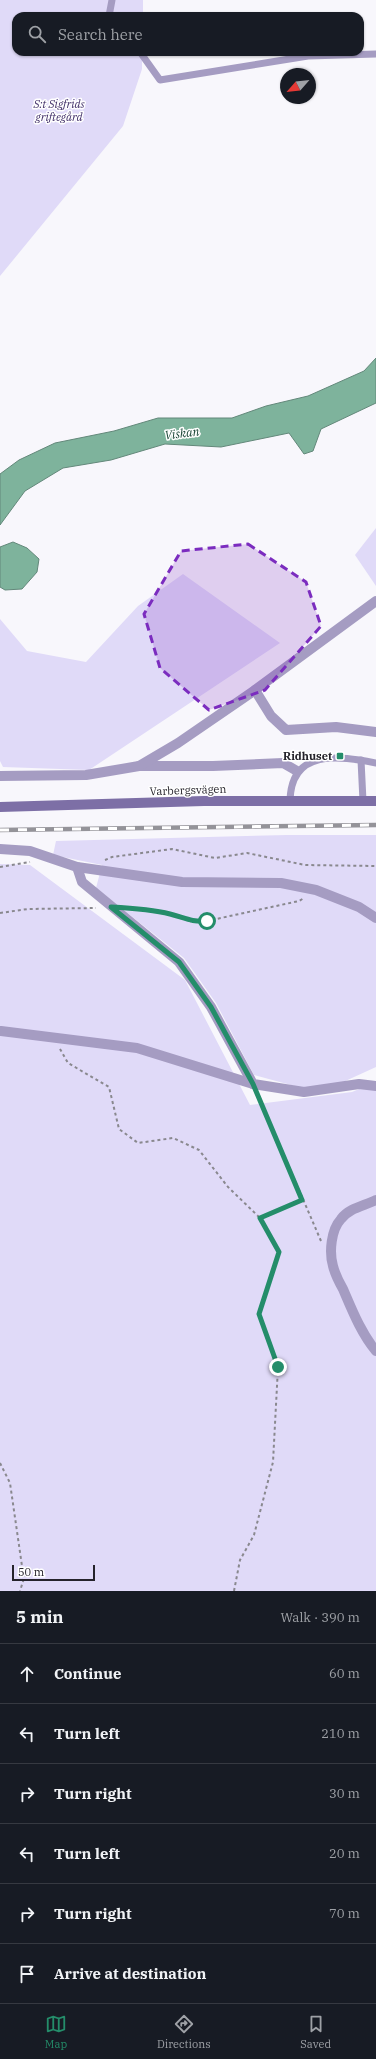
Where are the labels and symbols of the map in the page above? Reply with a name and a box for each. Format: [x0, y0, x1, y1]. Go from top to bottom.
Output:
north arrow [280, 68, 316, 104]
park label: S:t Sigfrids griftegård [32, 97, 85, 124]
water label: Viskan [164, 423, 200, 443]
place label: Ridhuset [283, 749, 332, 763]
marker: Ridhuset [335, 751, 345, 761]
street label: Varbergsvägen [149, 782, 227, 798]
route start [198, 912, 216, 930]
route end [269, 1358, 287, 1376]
scale bar [12, 1563, 95, 1582]

